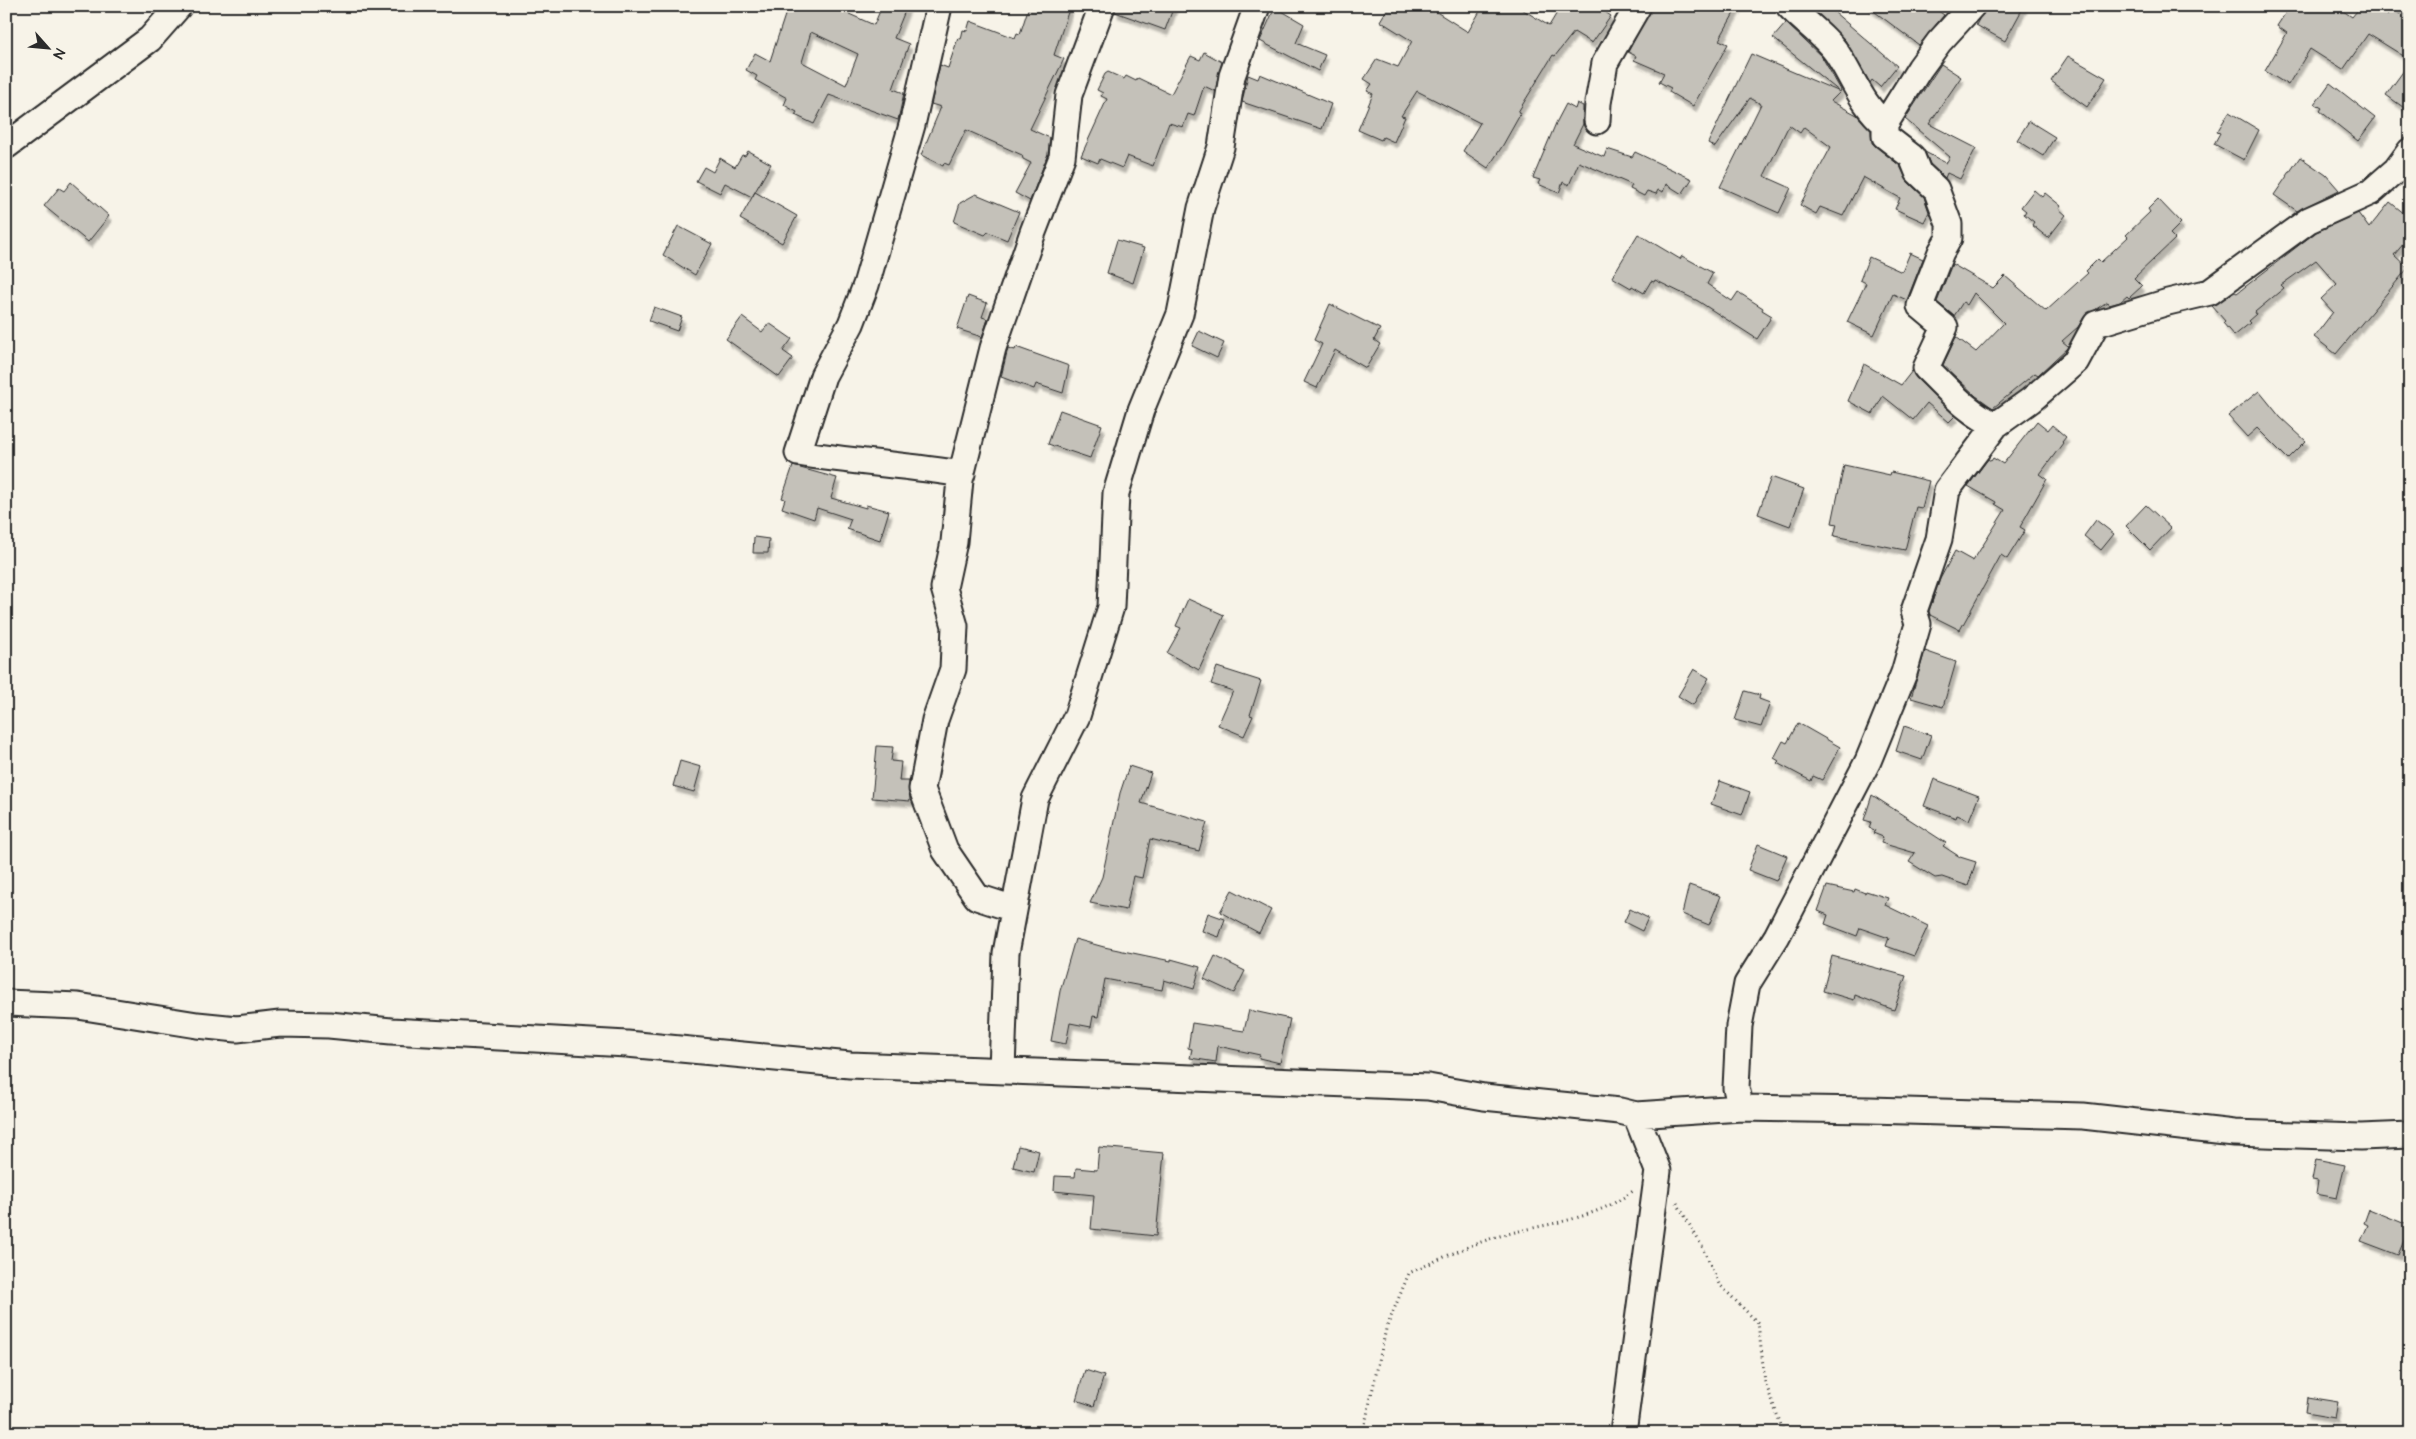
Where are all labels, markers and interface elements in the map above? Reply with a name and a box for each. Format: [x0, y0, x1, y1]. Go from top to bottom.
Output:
north arrow [22, 22, 72, 72]
text: N [48, 45, 70, 62]

